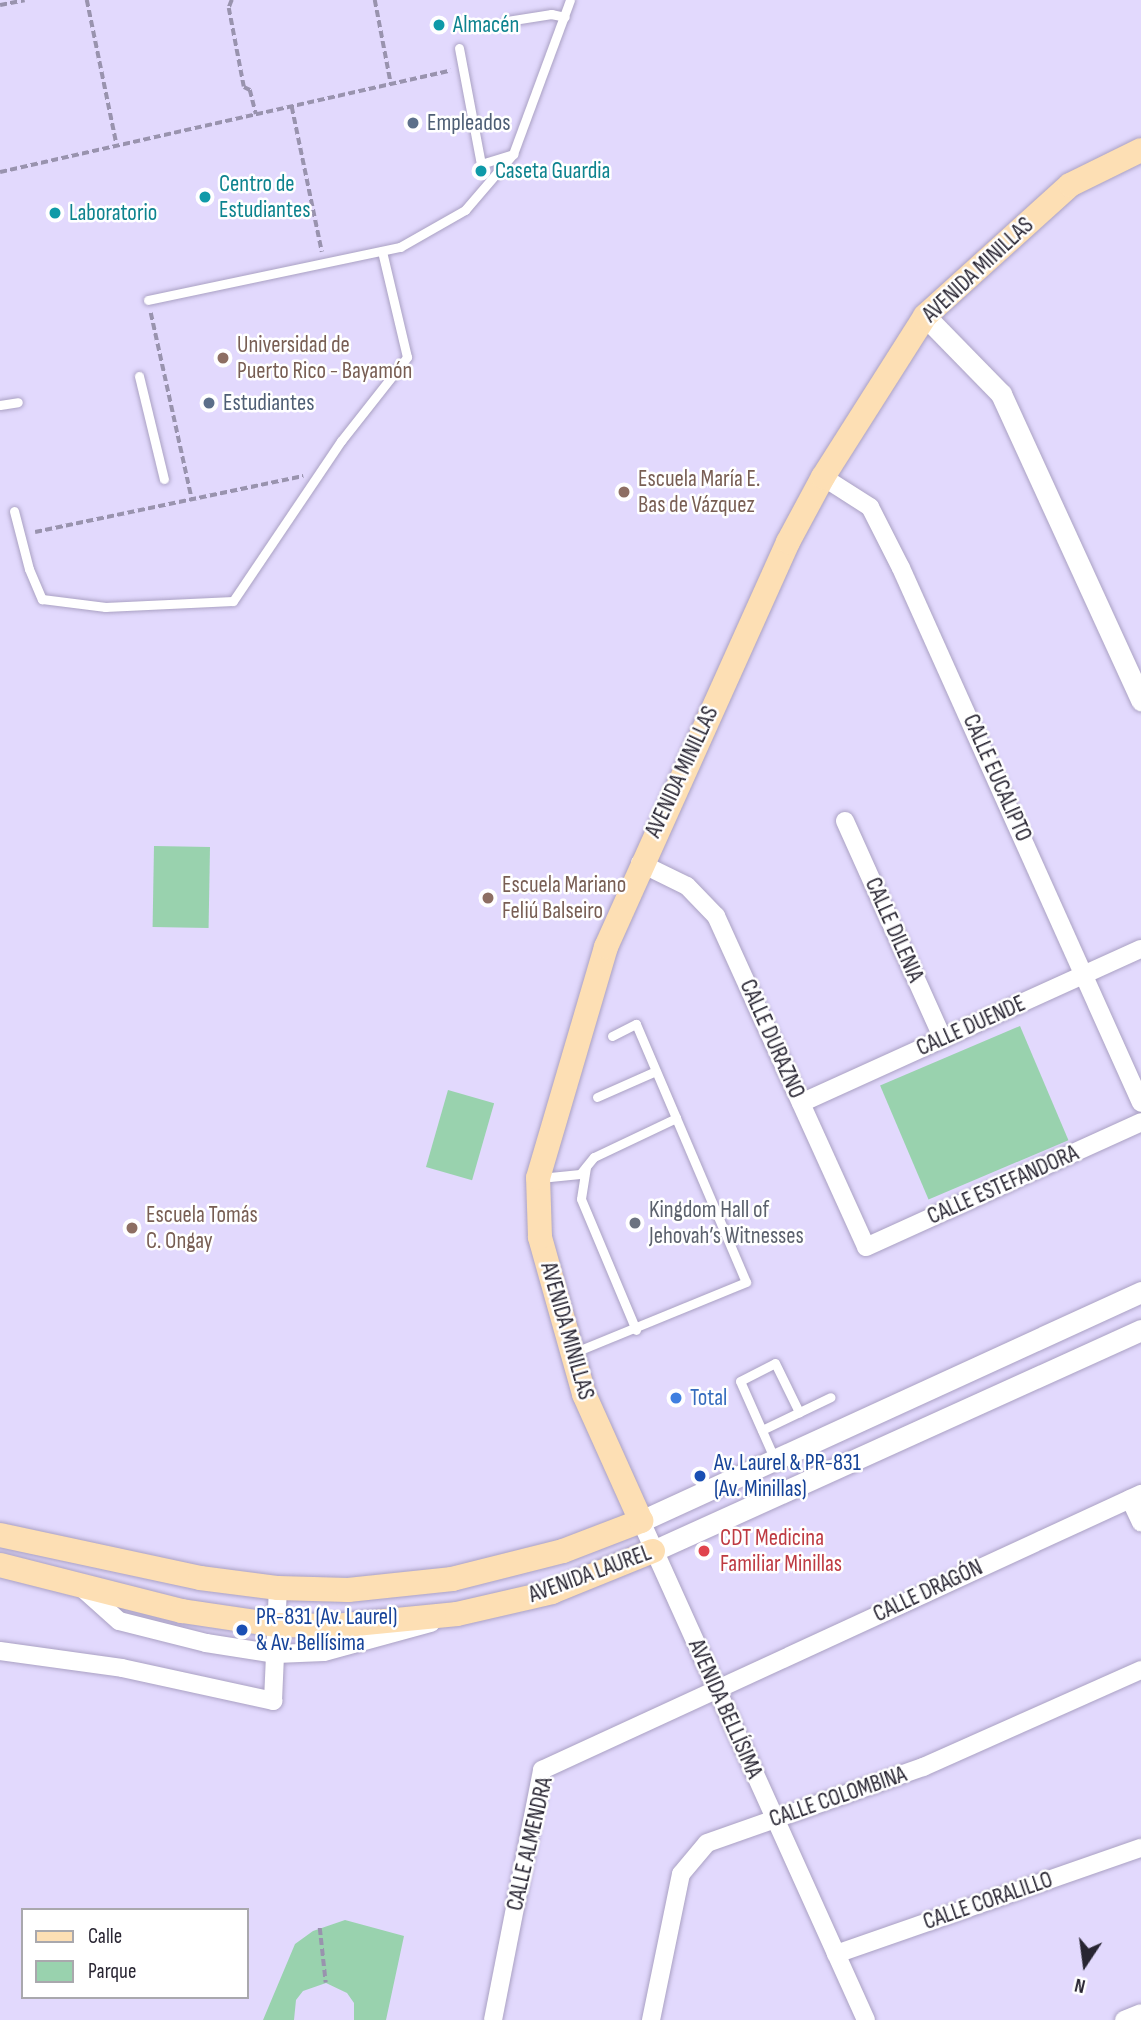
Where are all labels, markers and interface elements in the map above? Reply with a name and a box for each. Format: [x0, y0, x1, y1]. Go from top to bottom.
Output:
place label: Almacén [453, 11, 519, 39]
marker: Almacén [431, 17, 447, 33]
place label: Empleados [427, 109, 511, 137]
marker: Empleados [405, 115, 421, 131]
place label: Caseta Guardia [495, 157, 610, 185]
marker: Caseta Guardia [473, 163, 489, 179]
place label: Centro de Estudiantes [219, 170, 310, 224]
marker: Centro de Estudiantes [197, 189, 213, 205]
place label: Laboratorio [69, 199, 157, 227]
marker: Laboratorio [47, 205, 63, 221]
street label: AVENIDA MINILLAS [917, 212, 1039, 328]
place label: Universidad de Puerto Rico - Bayamón [237, 331, 412, 385]
marker: Universidad de Puerto Rico - Bayamón [215, 350, 231, 366]
place label: Estudiantes [223, 389, 314, 417]
marker: Estudiantes [201, 395, 217, 411]
place label: Escuela María E. Bas de Vázquez [638, 465, 760, 519]
marker: Escuela María E. Bas de Vázquez [616, 484, 632, 500]
street label: AVENIDA MINILLAS [640, 702, 724, 842]
street label: CALLE EUCALIPTO [957, 710, 1037, 846]
place label: Escuela Mariano Feliú Balseiro [502, 871, 626, 925]
street label: CALLE DILENIA [859, 874, 929, 986]
marker: Escuela Mariano Feliú Balseiro [480, 890, 496, 906]
street label: CALLE DURAZNO [734, 975, 810, 1103]
street label: CALLE DUENDE [912, 990, 1030, 1062]
street label: CALLE ESTEFANDORA [923, 1139, 1083, 1231]
place label: Kingdom Hall of Jehovah’s Witnesses [649, 1196, 804, 1250]
place label: Escuela Tomás C. Ongay [146, 1201, 258, 1255]
marker: Kingdom Hall of Jehovah’s Witnesses [627, 1215, 643, 1231]
marker: Escuela Tomás C. Ongay [124, 1220, 140, 1236]
street label: AVENIDA MINILLAS [534, 1259, 600, 1403]
place label: Total [690, 1384, 727, 1412]
marker: Total [668, 1390, 684, 1406]
place label: Av. Laurel & PR-831 (Av. Minillas) [714, 1449, 861, 1503]
marker: Av. Laurel & PR-831 (Av. Minillas) [692, 1468, 708, 1484]
place label: CDT Medicina Familiar Minillas [720, 1524, 842, 1578]
street label: AVENIDA LAUREL [525, 1539, 655, 1609]
marker: CDT Medicina Familiar Minillas [694, 1541, 714, 1561]
street label: CALLE DRAGÓN [869, 1554, 987, 1628]
place label: PR-831 (Av. Laurel) & Av. Bellísima [256, 1603, 397, 1657]
marker: PR-831 (Av. Laurel) & Av. Bellísima [234, 1622, 250, 1638]
street label: AVENIDA BELLÍSIMA [682, 1635, 768, 1783]
street label: CALLE COLOMBINA [766, 1761, 910, 1833]
street label: CALLE ALMENDRA [501, 1775, 559, 1913]
street label: CALLE CORALILLO [920, 1866, 1056, 1936]
legend [21, 1908, 248, 1999]
text: Calle [88, 1924, 122, 1949]
north arrow [1050, 1929, 1120, 1999]
text: Parque [88, 1959, 136, 1984]
text: N [1073, 1973, 1088, 1997]

